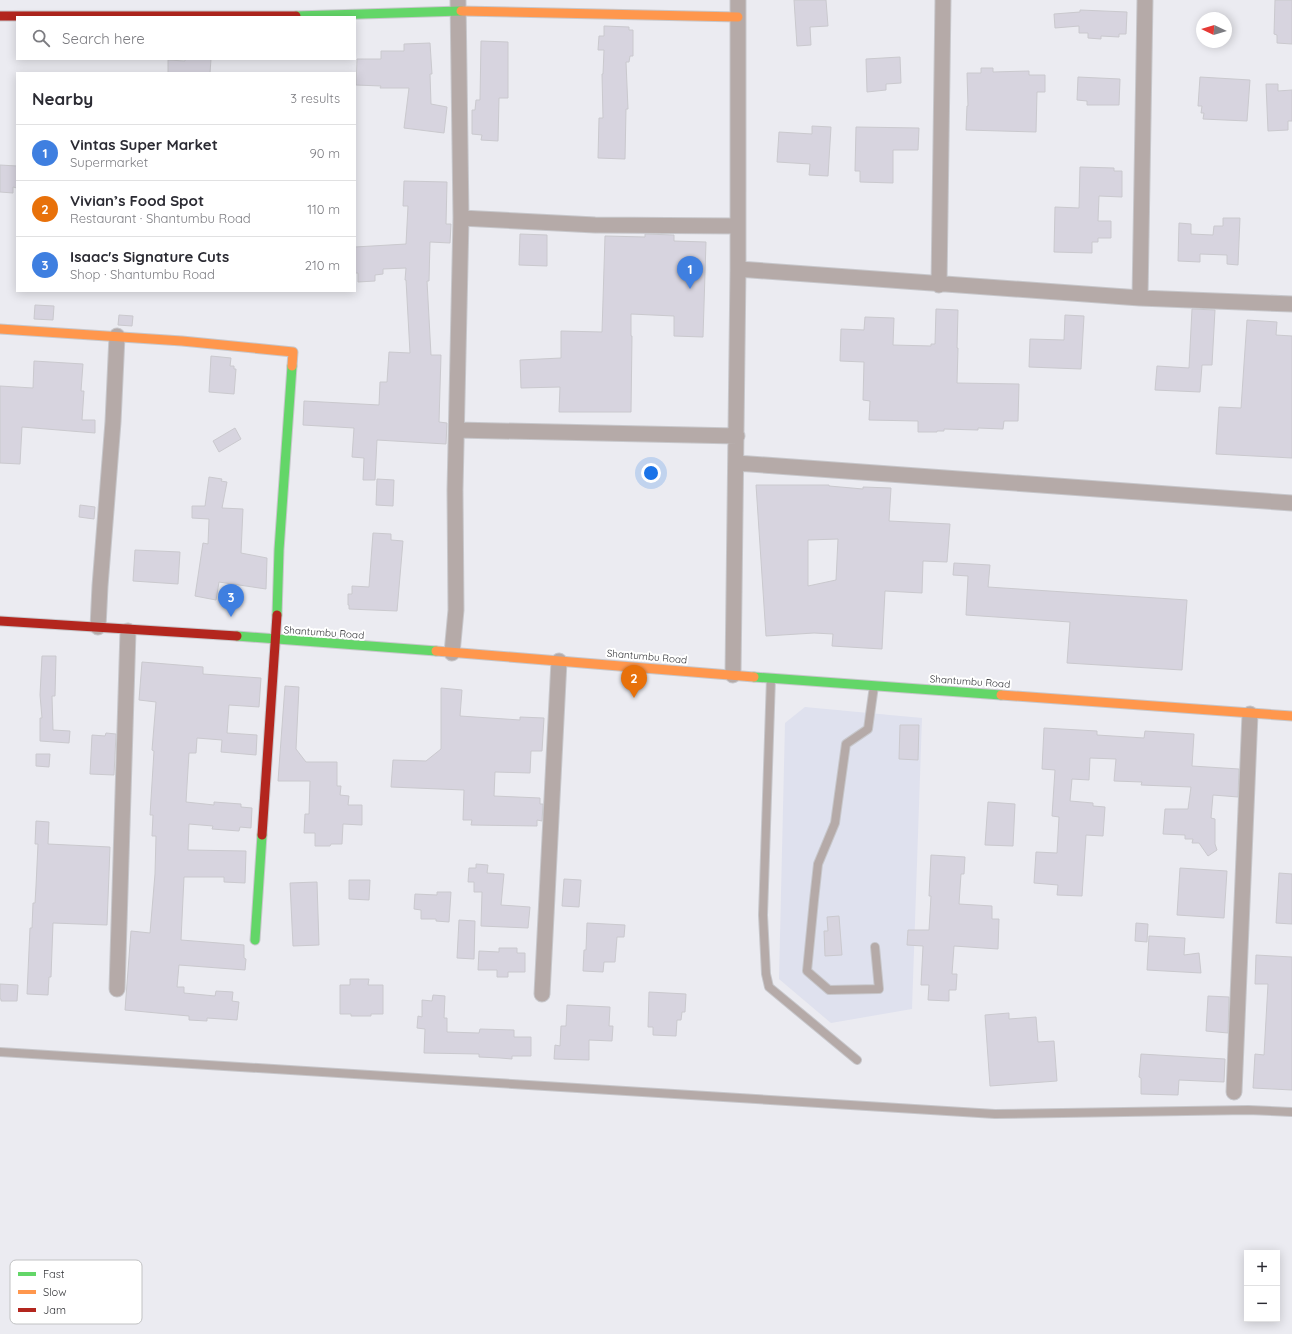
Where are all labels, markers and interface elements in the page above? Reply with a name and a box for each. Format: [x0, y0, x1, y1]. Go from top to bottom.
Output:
north arrow [1196, 12, 1232, 48]
search box [16, 16, 356, 60]
icon: search [30, 27, 52, 49]
text: Search here [62, 29, 145, 48]
text: Nearby [32, 88, 93, 109]
text: 3 results [290, 90, 340, 106]
text: Vintas Super Market [70, 135, 218, 154]
text: 1 [42, 145, 48, 161]
text: 90 m [310, 145, 340, 161]
text: Supermarket [70, 154, 148, 170]
text: Vivian’s Food Spot [70, 191, 204, 210]
text: 2 [41, 201, 49, 217]
text: 110 m [307, 201, 340, 217]
text: Restaurant · Shantumbu Road [70, 210, 251, 226]
text: Isaac's Signature Cuts [70, 247, 229, 266]
pin: 1 [677, 256, 703, 289]
text: 3 [42, 257, 48, 273]
text: 210 m [305, 257, 340, 273]
text: Shop · Shantumbu Road [70, 266, 215, 282]
your location [641, 463, 661, 483]
pin: 3 [218, 584, 244, 617]
street label: Shantumbu Road [283, 623, 365, 642]
street label: Shantumbu Road [606, 647, 688, 666]
pin: 2 [621, 665, 647, 698]
street label: Shantumbu Road [929, 672, 1011, 691]
map controls [1244, 1250, 1280, 1322]
button: + [1244, 1250, 1280, 1286]
legend [10, 1260, 142, 1324]
text: Fast [43, 1267, 65, 1281]
text: Slow [43, 1285, 67, 1299]
button: − [1244, 1286, 1280, 1322]
text: Jam [43, 1303, 66, 1317]

